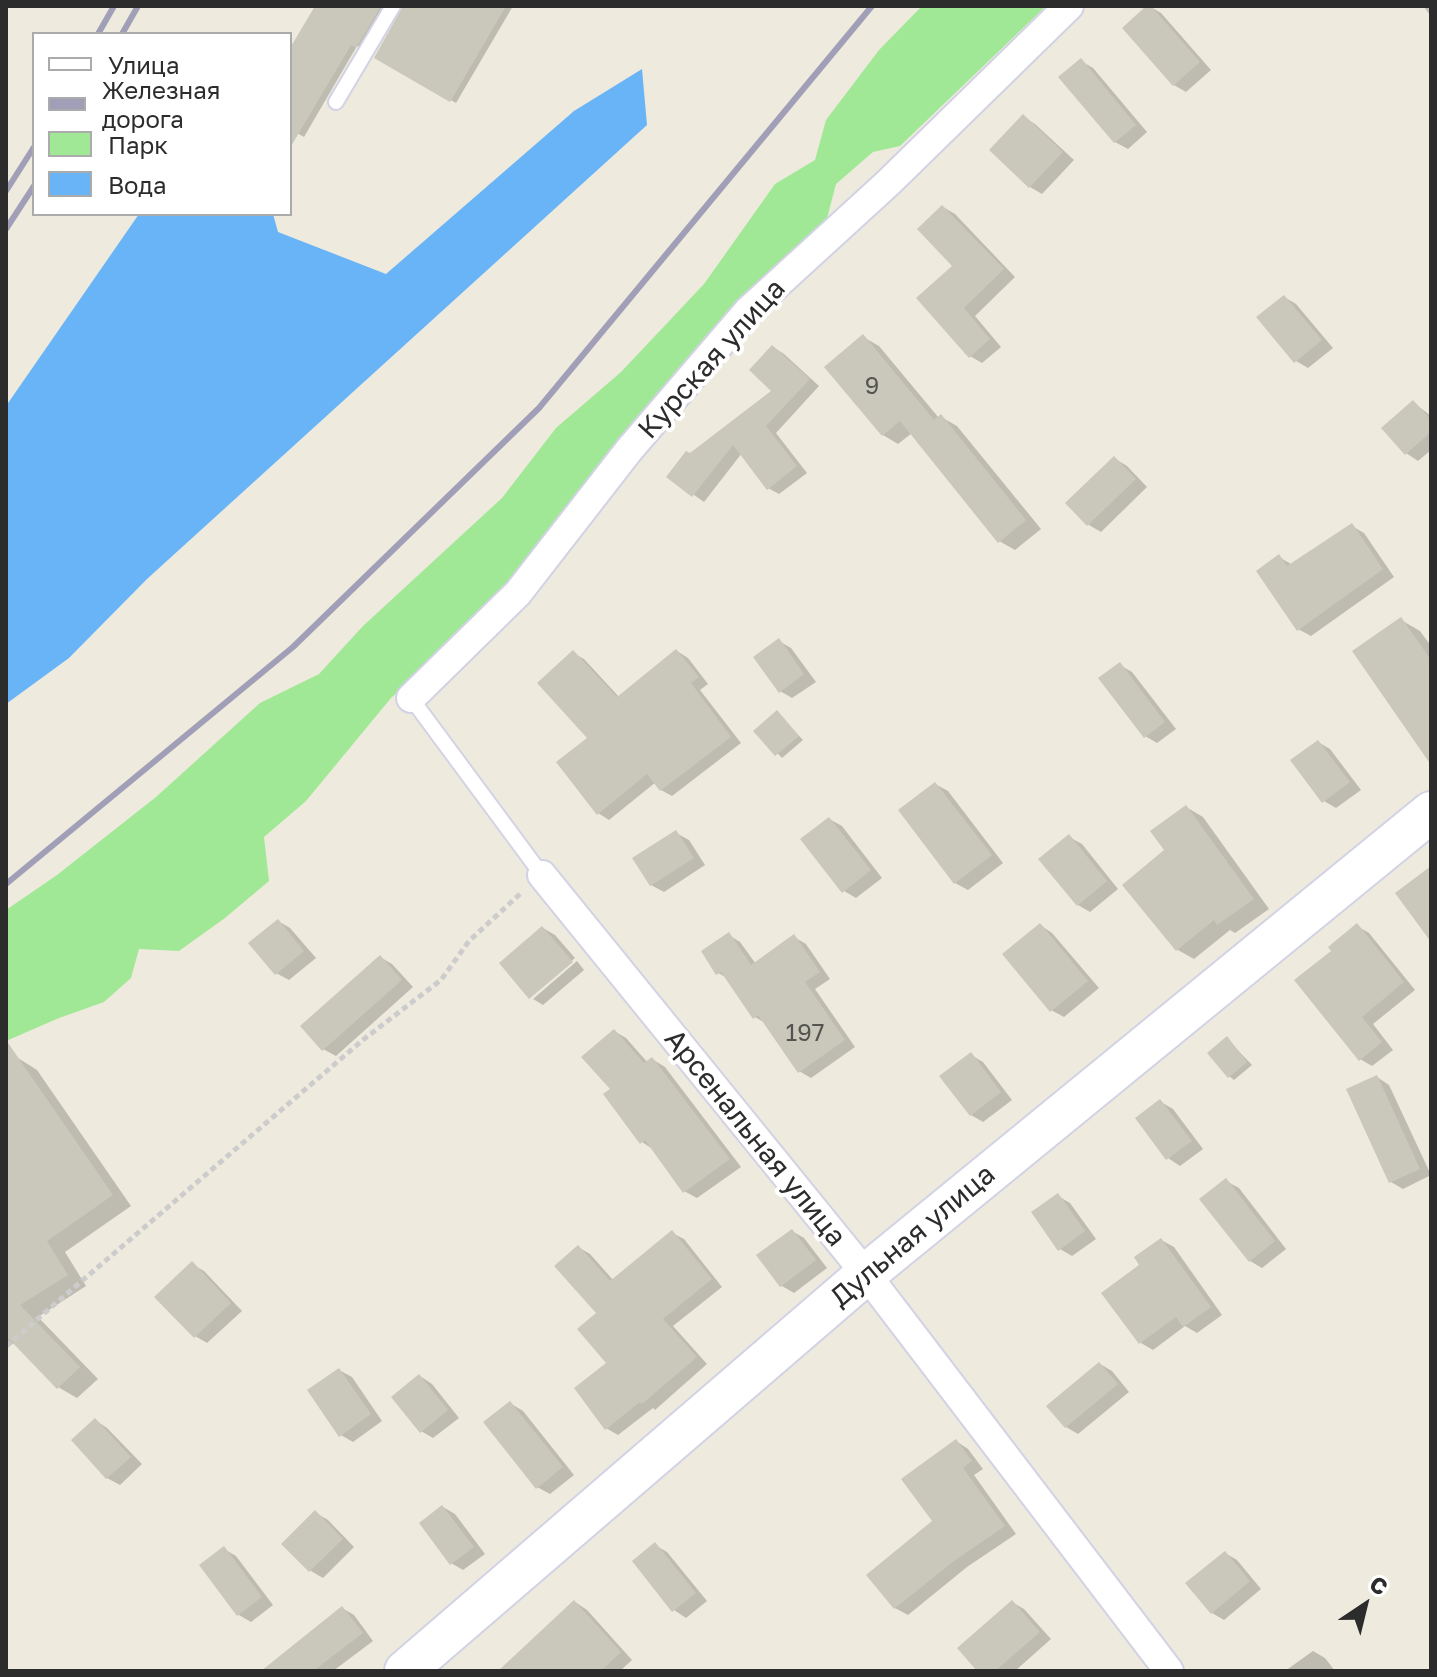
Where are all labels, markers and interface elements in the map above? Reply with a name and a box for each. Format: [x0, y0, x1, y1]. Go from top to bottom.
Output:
legend [32, 32, 292, 216]
text: Улица [108, 50, 180, 79]
text: Железная дорога [102, 75, 220, 133]
text: Парк [108, 130, 168, 159]
text: Вода [108, 170, 167, 199]
street label: Курская улица [632, 272, 792, 446]
house number: 9 [865, 372, 879, 400]
house number: 197 [786, 1019, 824, 1047]
street label: Арсенальная улица [657, 1023, 853, 1253]
street label: Дульная улица [824, 1158, 1002, 1314]
north arrow [1325, 1565, 1405, 1645]
text: С [1365, 1569, 1393, 1600]

